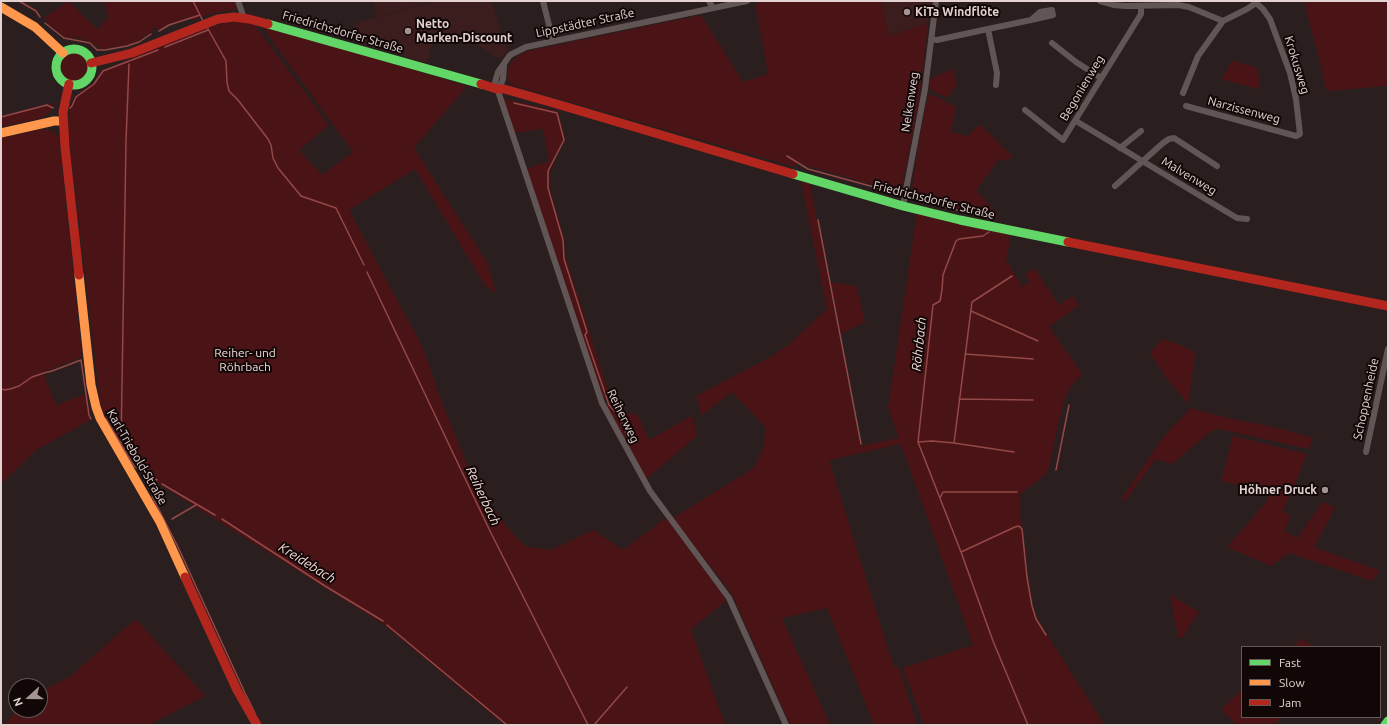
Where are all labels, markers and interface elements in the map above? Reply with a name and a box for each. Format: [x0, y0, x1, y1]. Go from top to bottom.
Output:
place label: KiTa Windflöte [915, 5, 999, 19]
street label: Lippstädter Straße [534, 6, 636, 40]
marker: KiTa Windflöte [902, 7, 912, 17]
street label: Friedrichsdorfer Straße [281, 8, 405, 56]
place label: Netto Marken-Discount [416, 17, 512, 45]
marker: Netto Marken-Discount [403, 26, 413, 36]
street label: Krokusweg [1281, 34, 1313, 96]
street label: Begonienweg [1057, 52, 1107, 124]
street label: Nelkenweg [898, 71, 922, 133]
street label: Narzissenweg [1206, 93, 1282, 127]
street label: Malvenweg [1159, 154, 1219, 198]
street label: Friedrichsdorfer Straße [872, 178, 996, 222]
water label: Röhrbach [908, 316, 930, 372]
park label: Reiher- und Röhrbach [214, 346, 276, 374]
street label: Schoppenheide [1350, 357, 1382, 441]
street label: Reiherweg [604, 387, 642, 445]
street label: Karl-Triebold-Straße [104, 407, 170, 507]
water label: Reiherbach [462, 464, 504, 528]
place label: Höhner Druck [1239, 483, 1317, 497]
marker: Höhner Druck [1320, 485, 1330, 495]
water label: Kreidebach [276, 539, 338, 587]
legend [1241, 646, 1381, 718]
text: Fast [1279, 656, 1301, 669]
text: Slow [1279, 676, 1305, 689]
north arrow [8, 678, 48, 718]
text: N [11, 696, 25, 708]
text: Jam [1279, 696, 1301, 709]

